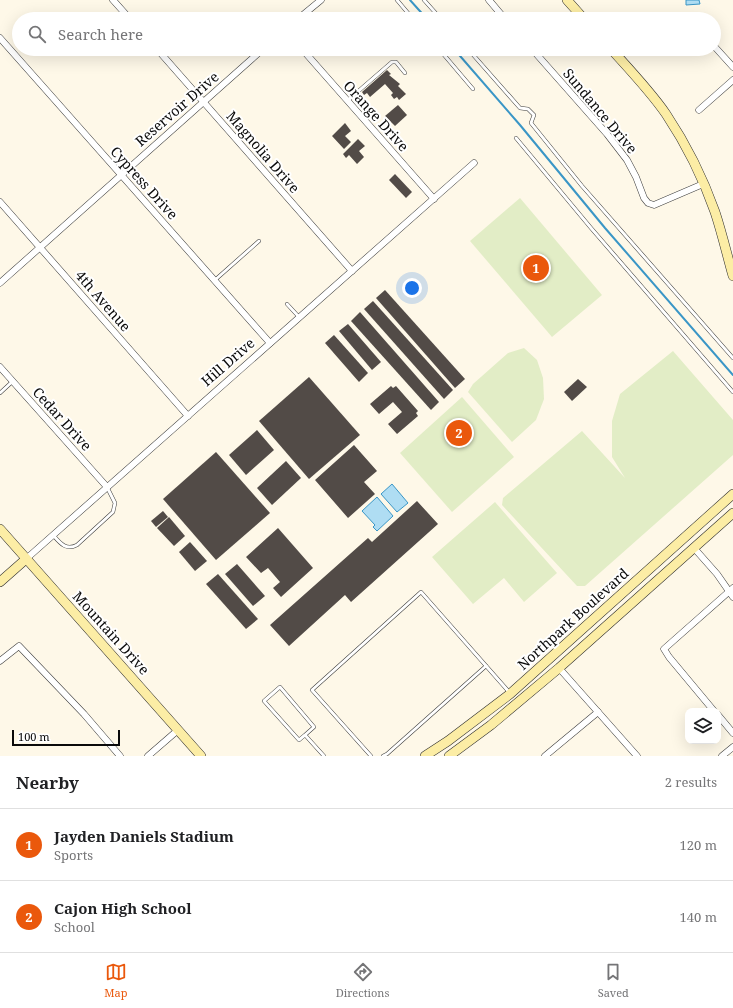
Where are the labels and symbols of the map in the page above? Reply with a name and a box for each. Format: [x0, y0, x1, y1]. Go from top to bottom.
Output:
street label: Sundance Drive [559, 64, 642, 157]
street label: Reservoir Drive [131, 67, 222, 150]
street label: Orange Drive [339, 76, 413, 155]
street label: Magnolia Drive [222, 107, 304, 197]
street label: Cypress Drive [106, 142, 182, 223]
pin: 1 [523, 253, 549, 283]
street label: 4th Avenue [71, 266, 135, 335]
your location [402, 278, 422, 298]
street label: Hill Drive [197, 333, 258, 390]
street label: Cedar Drive [29, 383, 96, 455]
pin: 2 [446, 418, 472, 448]
street label: Northpark Boulevard [513, 563, 633, 674]
street label: Mountain Drive [69, 587, 154, 678]
scale bar [12, 728, 120, 747]

